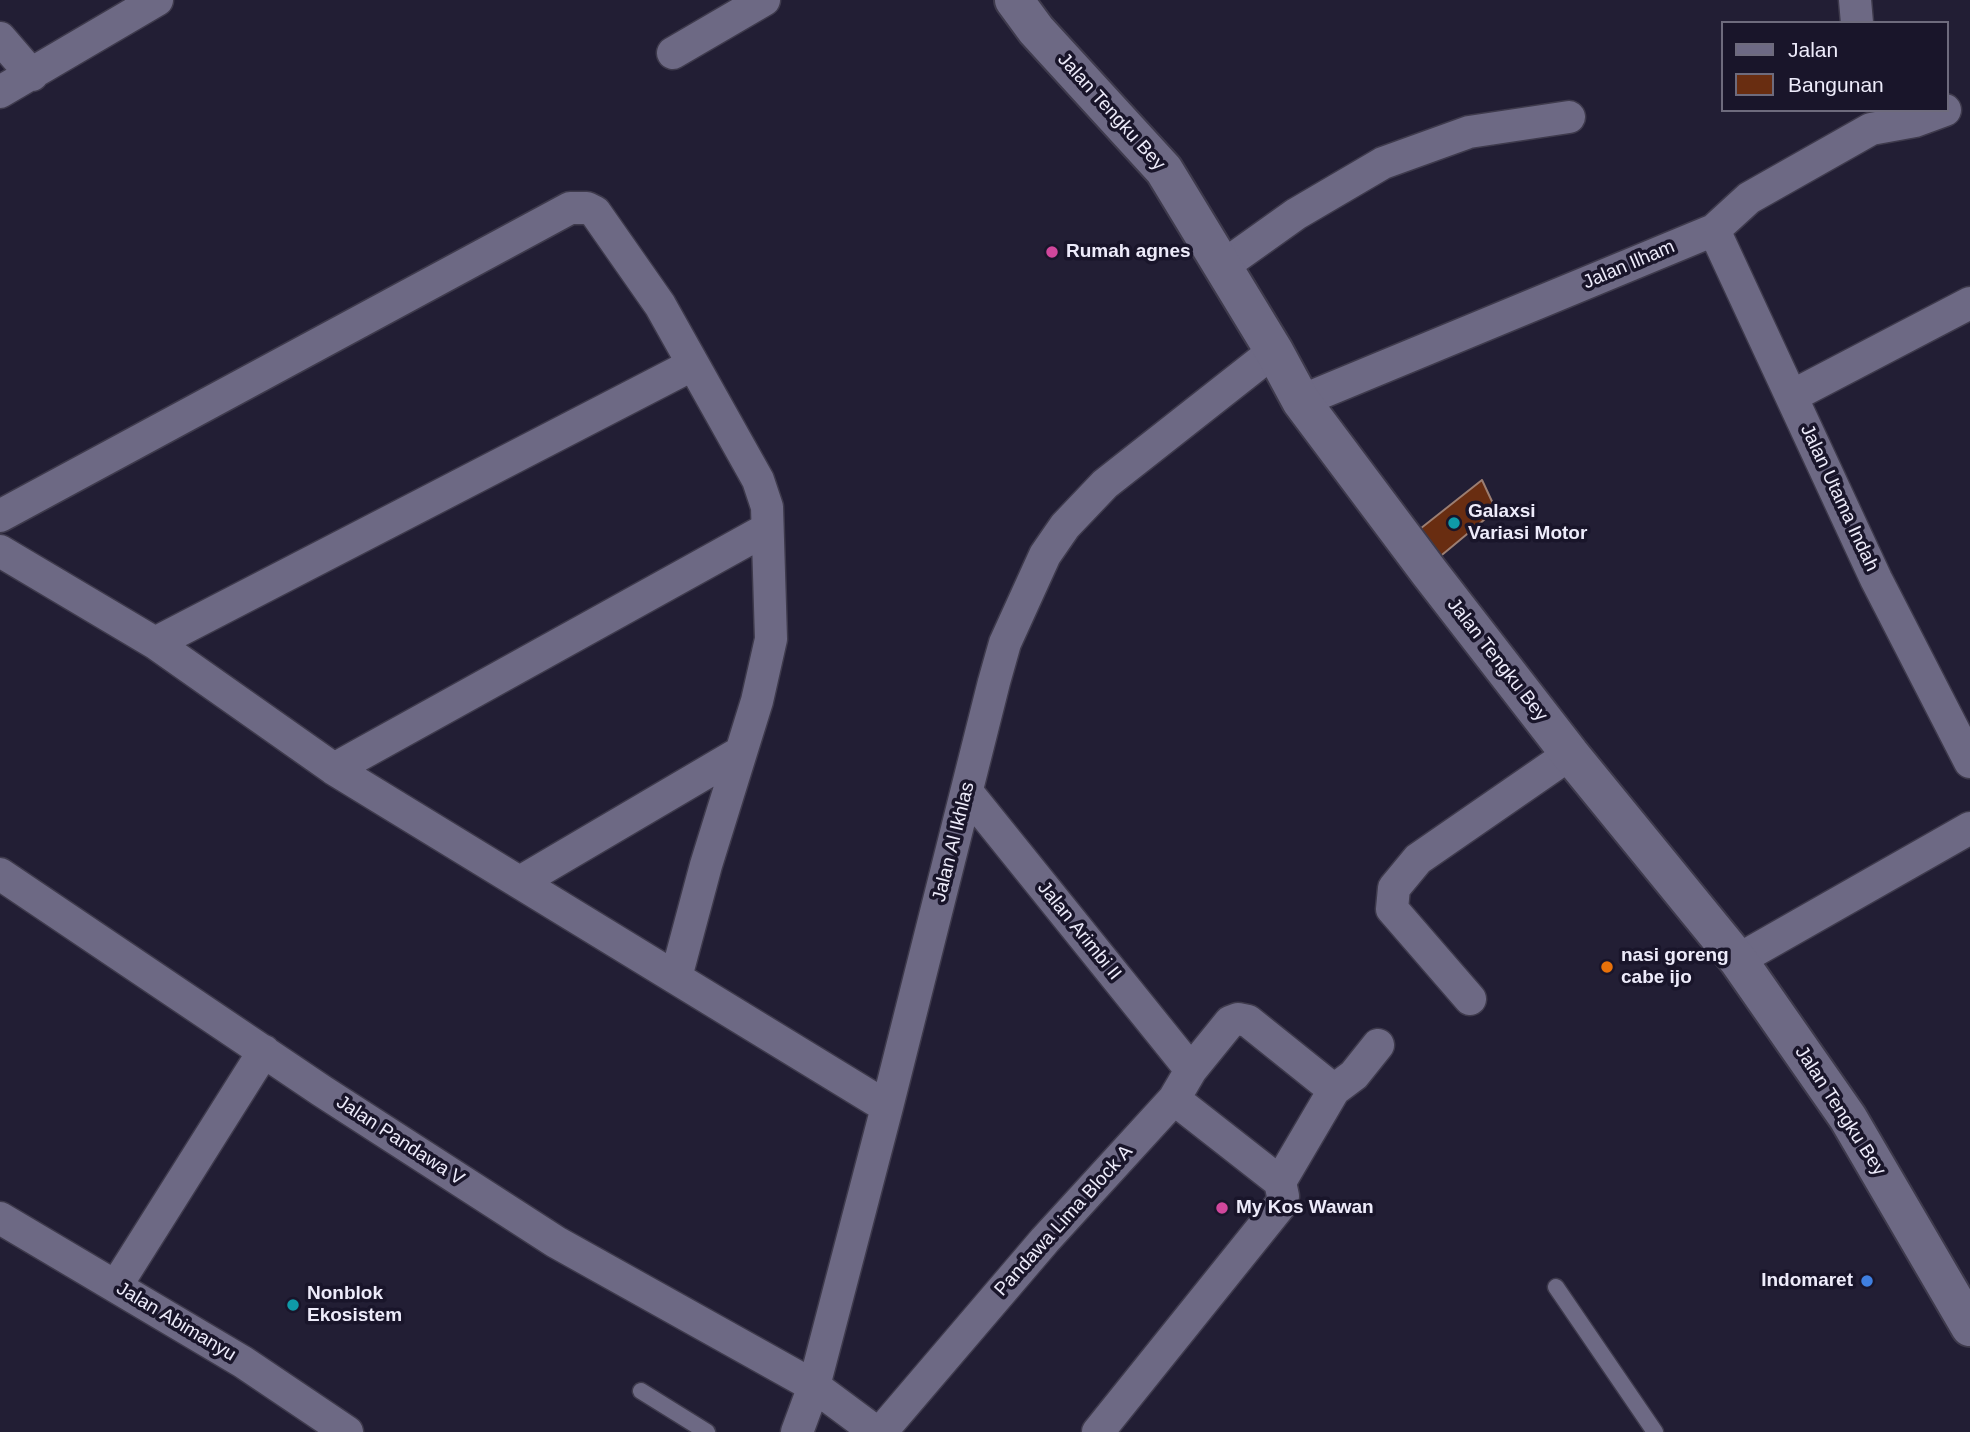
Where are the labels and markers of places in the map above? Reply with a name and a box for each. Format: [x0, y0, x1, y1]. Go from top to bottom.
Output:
place label: Rumah agnes [1066, 241, 1191, 263]
marker: Rumah agnes [1044, 244, 1060, 260]
place label: Galaxsi Variasi Motor [1468, 501, 1587, 545]
marker: Galaxsi Variasi Motor [1446, 515, 1462, 531]
place label: nasi goreng cabe ijo [1621, 945, 1729, 989]
marker: nasi goreng cabe ijo [1599, 959, 1615, 975]
place label: My Kos Wawan [1236, 1197, 1374, 1219]
marker: My Kos Wawan [1214, 1200, 1230, 1216]
place label: Indomaret [1761, 1270, 1853, 1292]
marker: Indomaret [1859, 1273, 1875, 1289]
place label: Nonblok Ekosistem [307, 1283, 402, 1327]
marker: Nonblok Ekosistem [285, 1297, 301, 1313]

